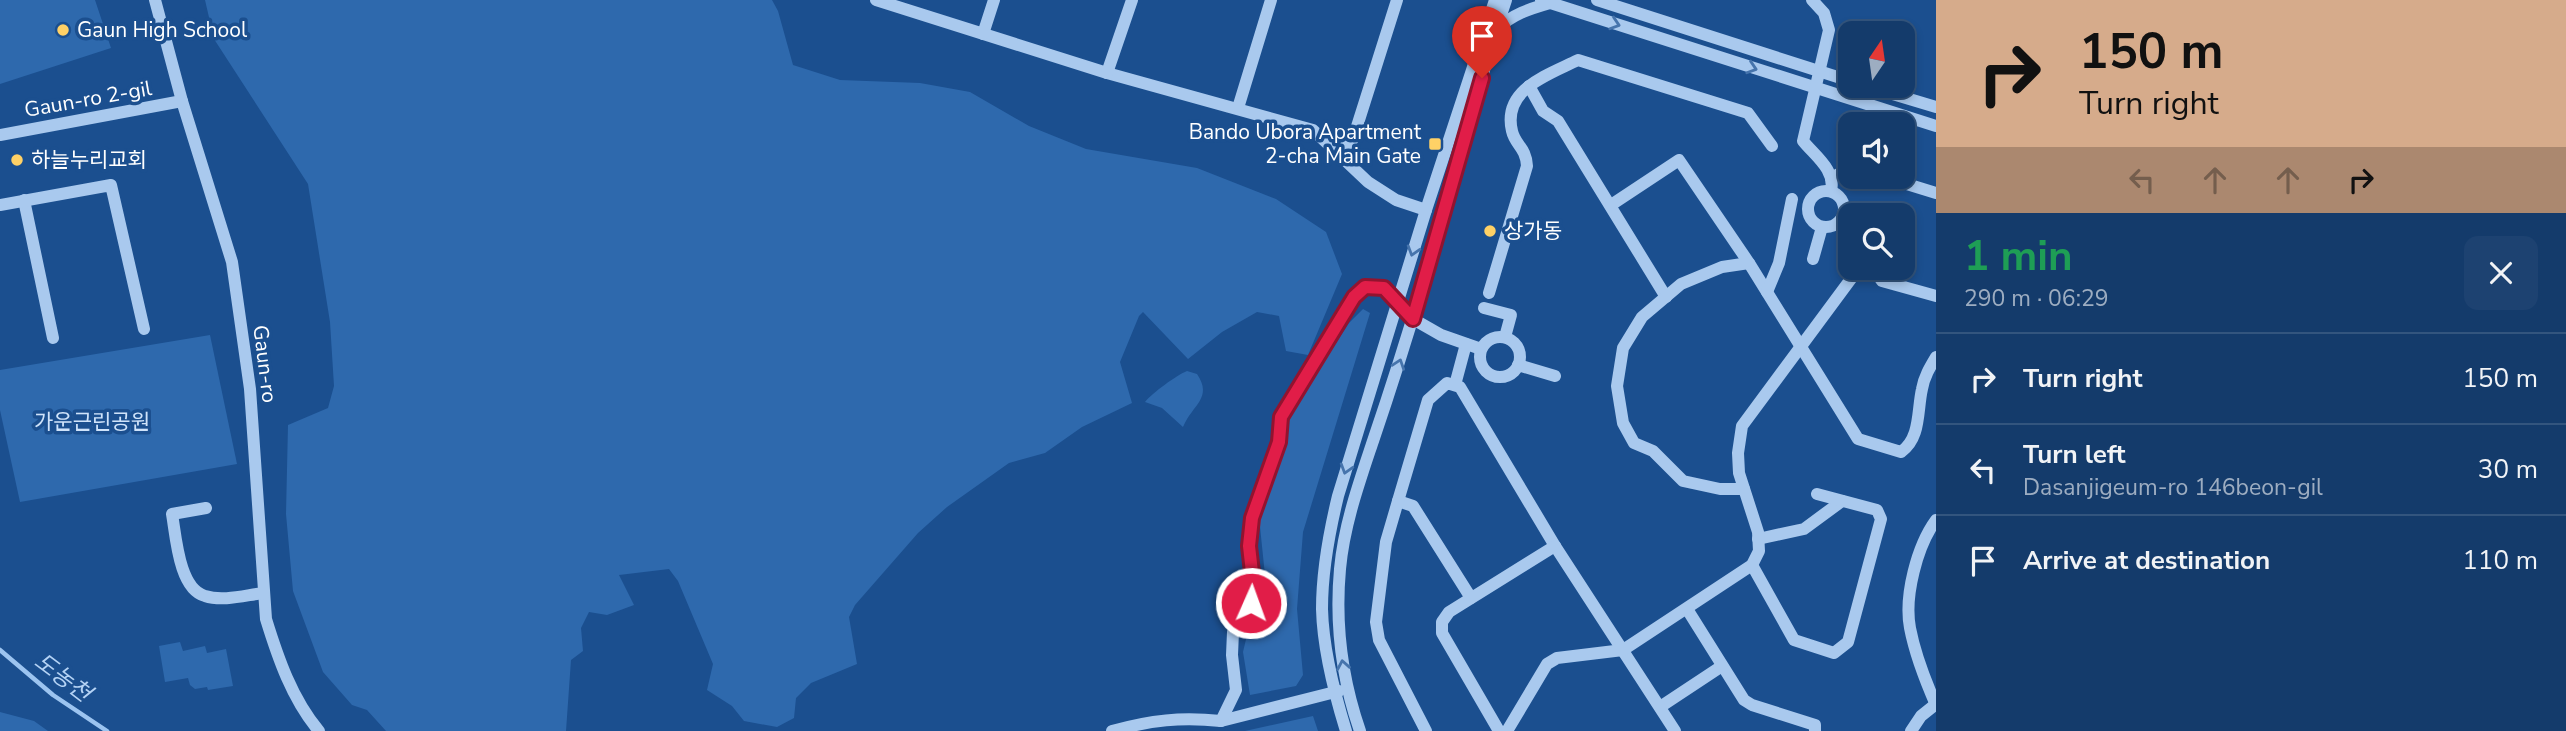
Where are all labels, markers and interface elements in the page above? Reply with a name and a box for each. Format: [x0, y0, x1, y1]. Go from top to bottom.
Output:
pin [1452, 6, 1512, 78]
place label: Gaun High School [77, 16, 248, 44]
one-way arrow [1608, 16, 1620, 30]
icon: arrive [1463, 17, 1501, 55]
text: 150 m [2079, 18, 2223, 85]
north arrow [1838, 21, 1914, 98]
map controls [1838, 21, 1915, 280]
marker: Gaun High School [55, 22, 71, 38]
icon: right [1964, 28, 2055, 119]
one-way arrow [1745, 59, 1757, 74]
street label: Gaun-ro 2-gil [22, 74, 155, 124]
text: Turn right [2079, 82, 2219, 125]
button: sound [1838, 112, 1915, 189]
place label: Bando Ubora Apartment 2-cha Main Gate [1189, 118, 1422, 170]
marker: Bando Ubora Apartment 2-cha Main Gate [1427, 136, 1443, 152]
place label: 하늘누리교회 [31, 146, 147, 174]
marker: 하늘누리교회 [9, 152, 25, 168]
icon: left [2123, 161, 2161, 199]
icon: ahead [2196, 161, 2234, 199]
icon: ahead [2269, 161, 2307, 199]
icon: right [2342, 161, 2380, 199]
button: search [1838, 203, 1915, 280]
place label: 상가동 [1504, 217, 1562, 245]
marker: 상가동 [1482, 223, 1498, 239]
text: 1 min [1964, 228, 2073, 285]
button: close [2464, 236, 2538, 310]
one-way arrow [1407, 245, 1421, 257]
text: 290 m · 06:29 [1964, 283, 2109, 314]
street label: Gaun-ro [246, 324, 284, 404]
one-way arrow [1391, 358, 1405, 370]
icon: right [1964, 360, 2002, 398]
text: Turn right [2023, 361, 2142, 396]
text: 150 m [2462, 361, 2538, 396]
park label: 가운근린공원 [34, 408, 150, 436]
text: Turn left [2023, 437, 2126, 472]
icon: left [1964, 451, 2002, 489]
text: 30 m [2478, 452, 2538, 487]
one-way arrow [1340, 462, 1354, 474]
text: Dasanjigeum-ro 146beon-gil [2023, 472, 2323, 503]
icon: arrive [1964, 542, 2002, 580]
text: Arrive at destination [2023, 543, 2270, 578]
text: 110 m [2462, 543, 2538, 578]
position arrow [1214, 566, 1288, 640]
water label: 도농천 [28, 646, 100, 711]
one-way arrow [1336, 659, 1351, 671]

